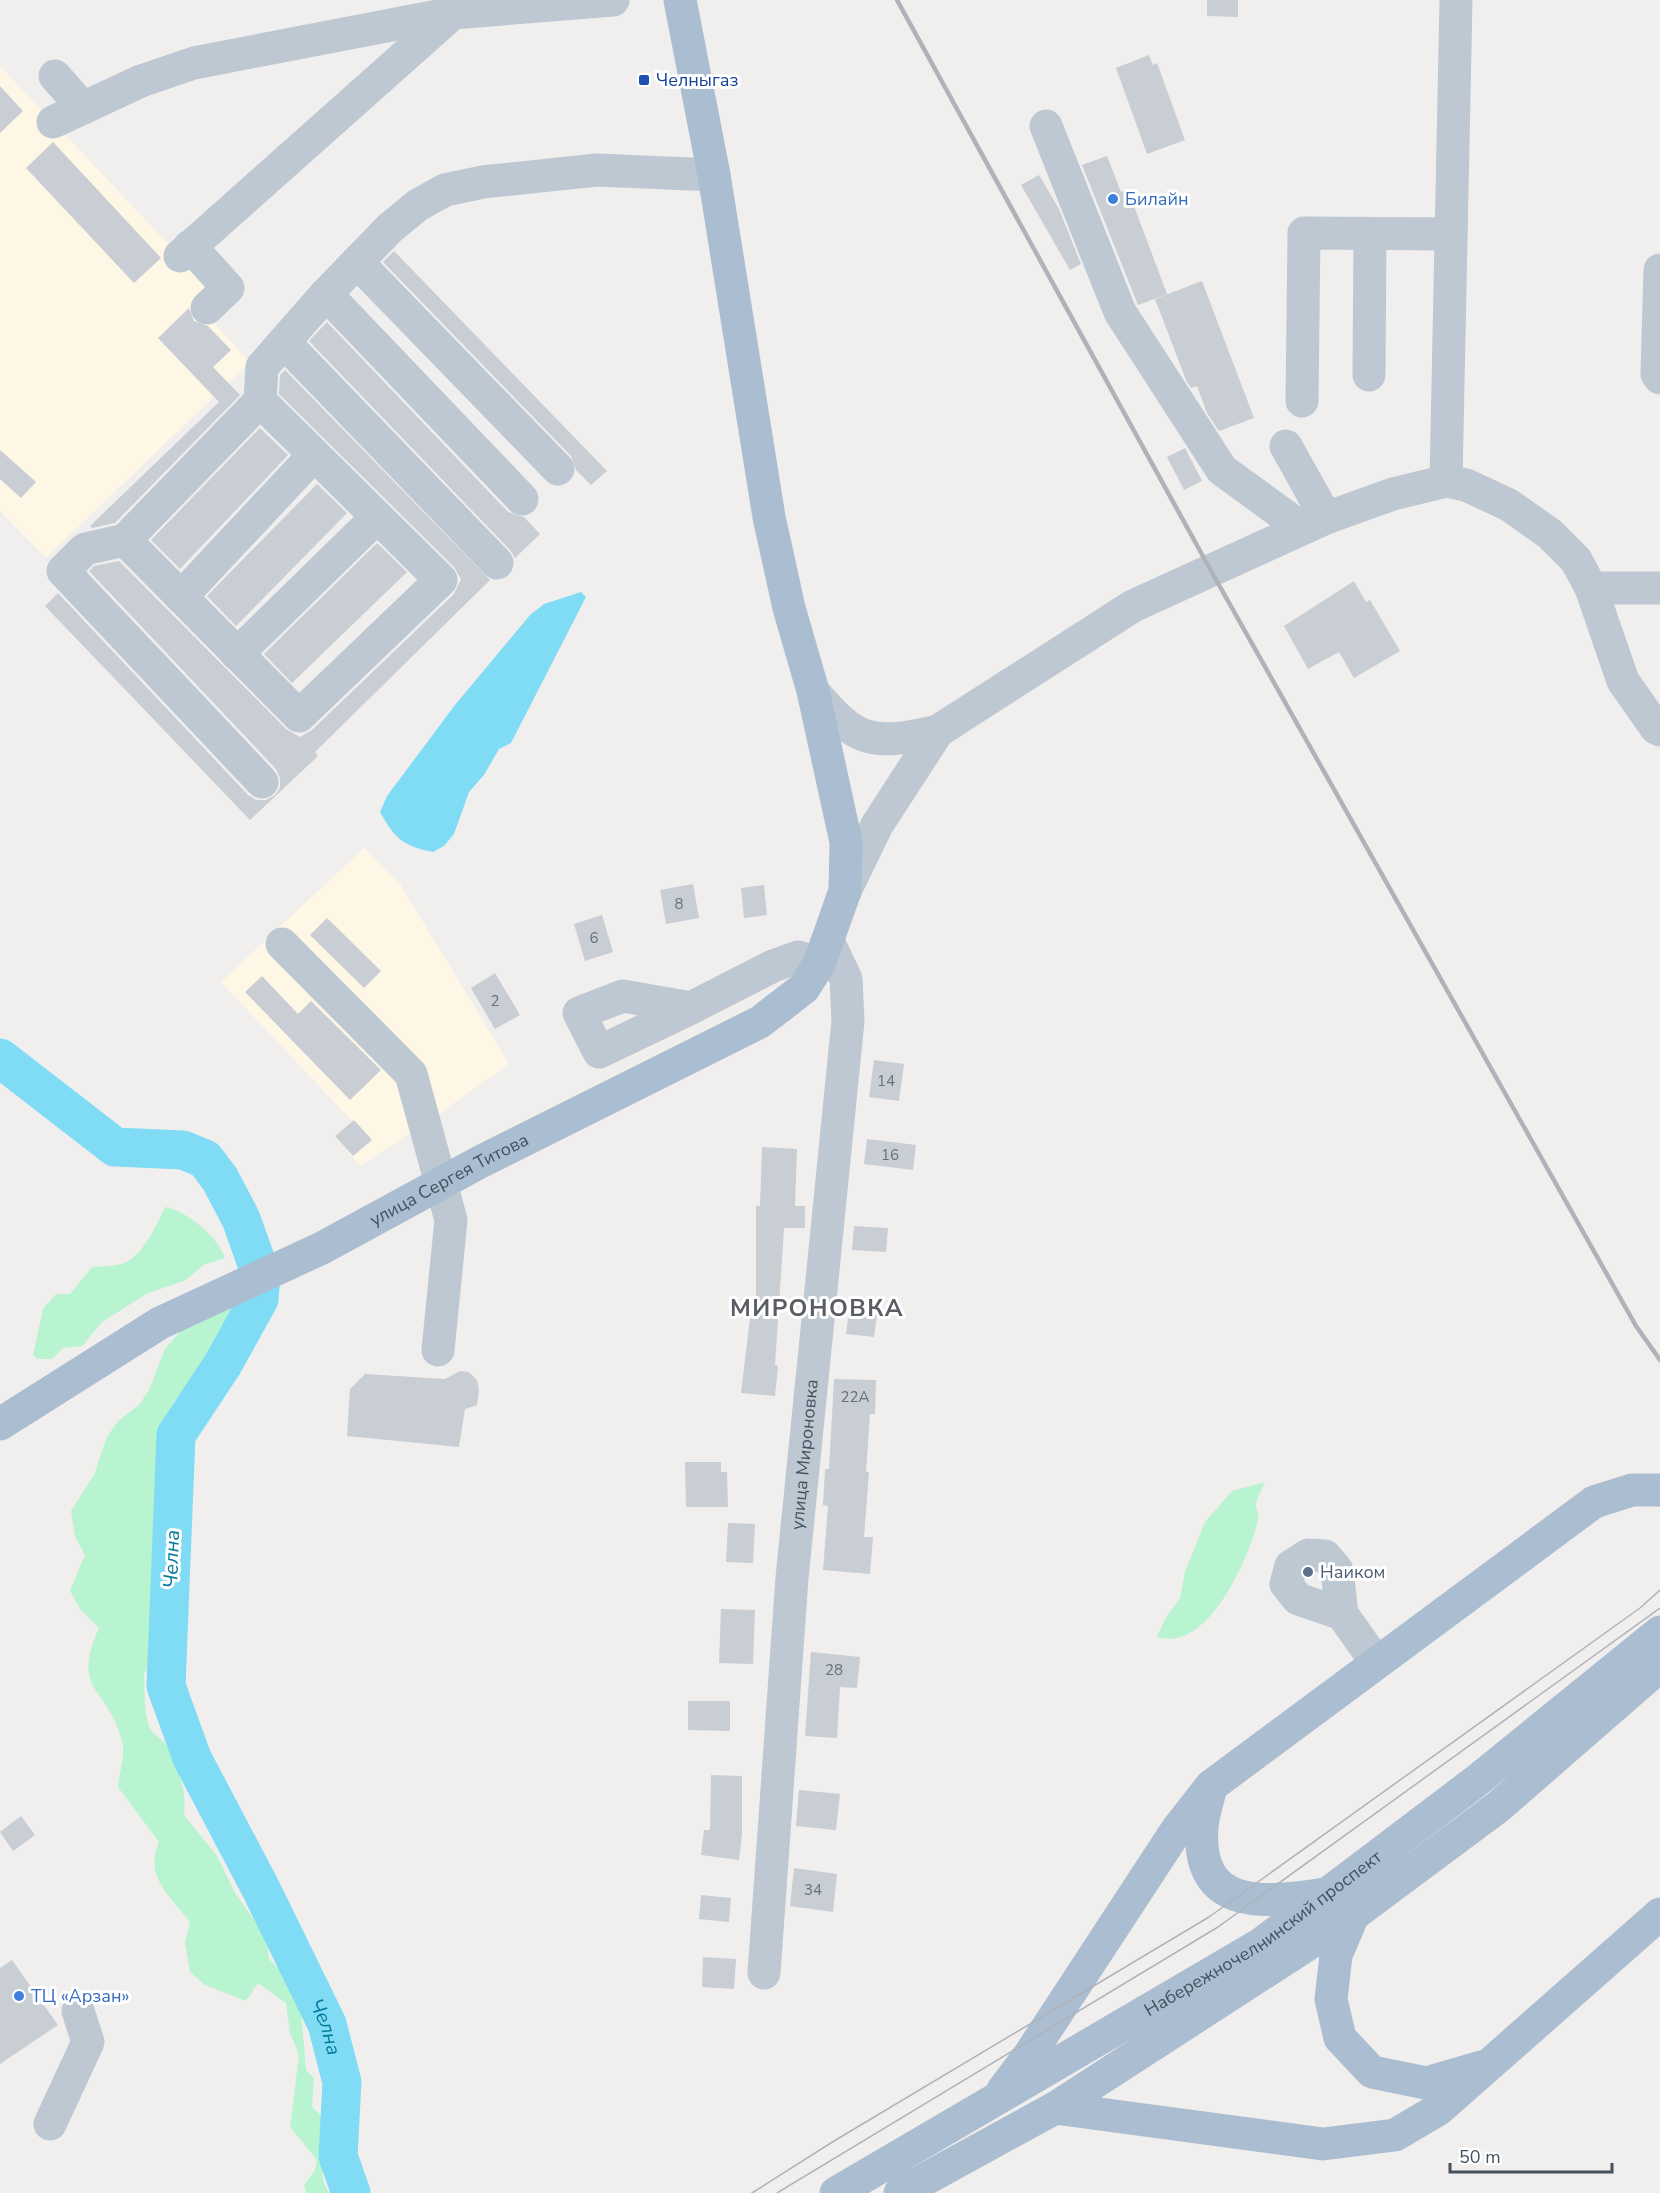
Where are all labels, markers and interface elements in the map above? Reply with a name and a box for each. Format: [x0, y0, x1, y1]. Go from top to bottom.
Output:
place label: Челныгаз [656, 68, 738, 92]
marker: Челныгаз [637, 73, 651, 87]
place label: Билайн [1125, 187, 1189, 211]
marker: Билайн [1106, 192, 1120, 206]
house number: 8 [674, 894, 684, 914]
house number: 6 [589, 928, 599, 948]
house number: 2 [490, 991, 500, 1011]
house number: 14 [877, 1071, 895, 1091]
street label: улица Сергея Титова [365, 1128, 533, 1232]
house number: 16 [881, 1145, 899, 1165]
district label: МИРОНОВКА [730, 1292, 904, 1324]
street label: улица Мироновка [785, 1378, 824, 1531]
house number: 22А [841, 1387, 870, 1407]
water label: Челна [157, 1529, 186, 1589]
place label: Наиком [1320, 1560, 1385, 1584]
marker: Наиком [1301, 1565, 1315, 1579]
house number: 28 [825, 1660, 843, 1680]
street label: Набережночелнинский проспект [1140, 1845, 1387, 2022]
house number: 34 [804, 1880, 822, 1900]
place label: ТЦ «Арзан» [31, 1984, 129, 2008]
marker: ТЦ «Арзан» [12, 1989, 26, 2003]
water label: Челна [303, 1994, 348, 2058]
scale bar [1450, 2136, 1612, 2174]
text: 50 m [1459, 2145, 1501, 2169]

